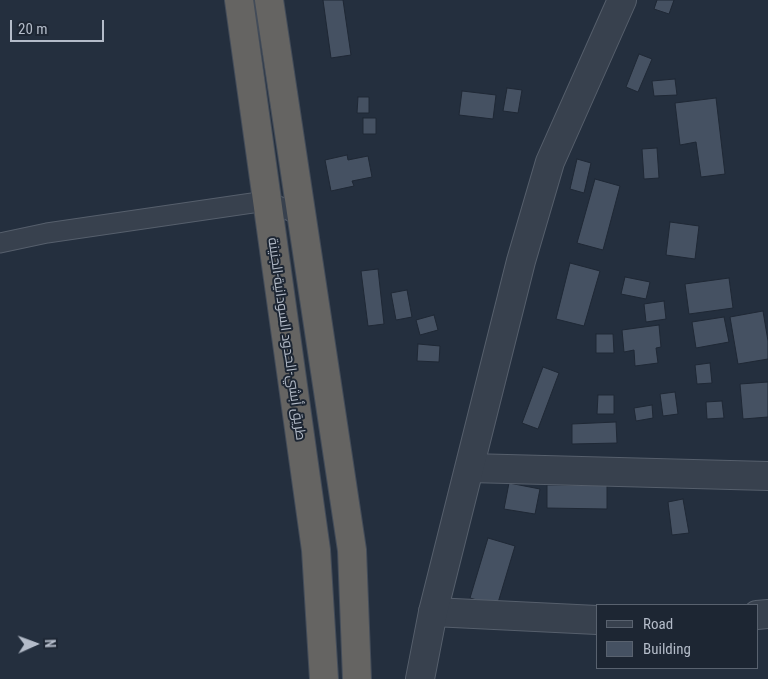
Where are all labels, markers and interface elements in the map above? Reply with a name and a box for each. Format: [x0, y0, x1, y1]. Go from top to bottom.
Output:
scale bar [12, 10, 106, 42]
text: 20 m [18, 20, 48, 38]
street label: طريق أبشي-الحدود السودانية-الجنينة [263, 237, 309, 441]
legend [596, 604, 758, 669]
text: Road [643, 615, 673, 633]
north arrow [10, 619, 60, 669]
text: N [42, 639, 58, 648]
text: Building [643, 640, 691, 658]

